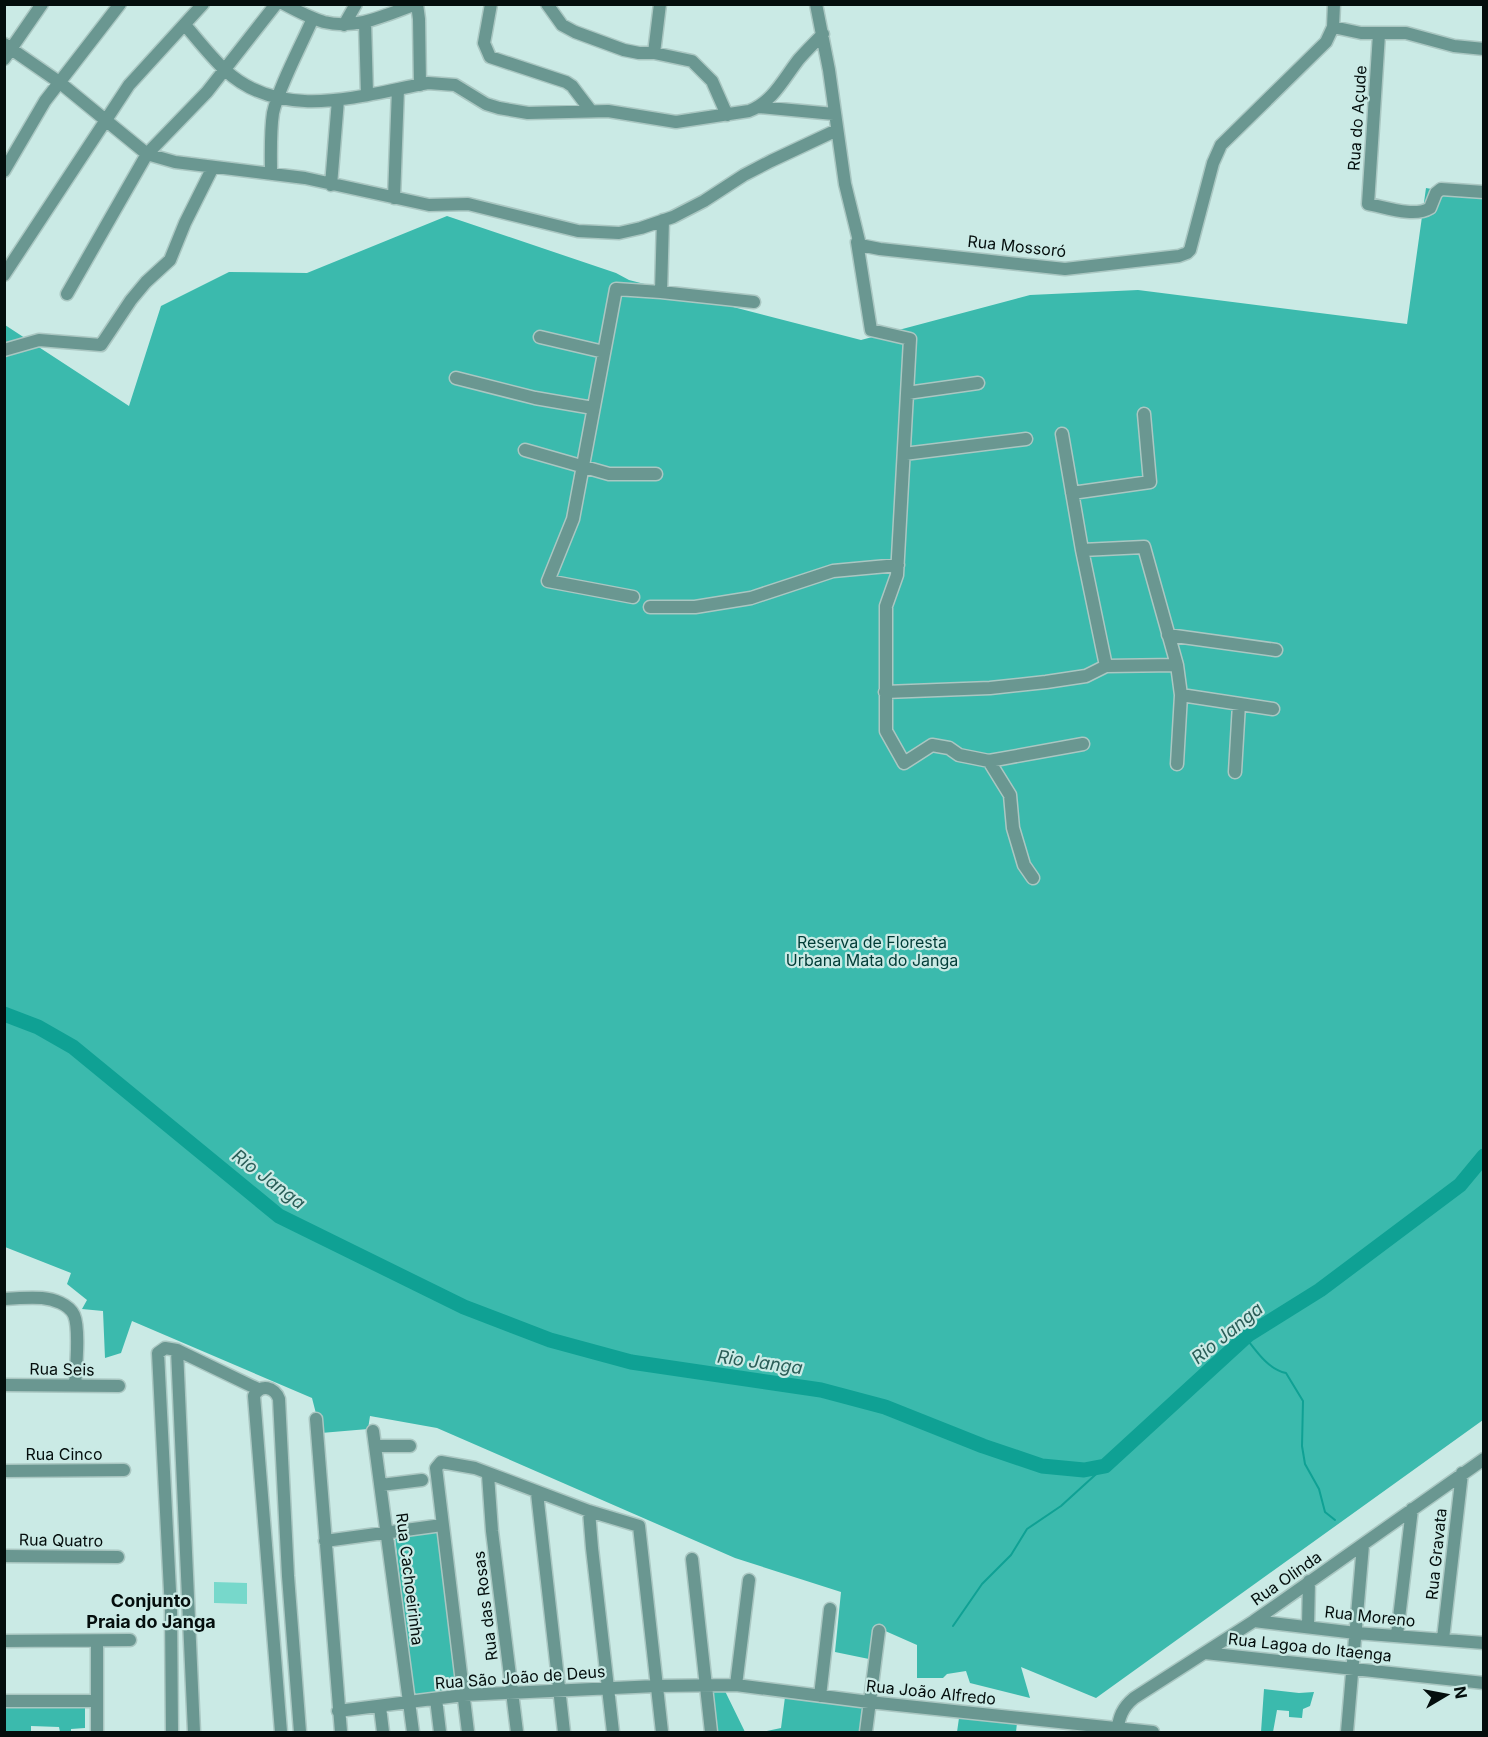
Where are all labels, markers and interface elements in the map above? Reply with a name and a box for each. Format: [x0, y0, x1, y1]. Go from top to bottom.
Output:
street label: Rua do Açude [1343, 64, 1371, 172]
street label: Rua Mossoró [967, 231, 1067, 261]
park label: Reserva de Floresta Urbana Mata do Janga [786, 932, 958, 970]
water label: Rio Janga [228, 1145, 310, 1213]
water label: Rio Janga [1187, 1298, 1267, 1368]
water label: Rio Janga [716, 1346, 804, 1378]
street label: Rua Seis [29, 1358, 95, 1380]
street label: Rua Cinco [26, 1444, 103, 1464]
street label: Rua Gravata [1421, 1507, 1451, 1601]
street label: Rua Cachoeirinha [392, 1512, 428, 1646]
street label: Rua Quatro [19, 1529, 103, 1551]
street label: Rua Olinda [1247, 1546, 1325, 1610]
street label: Rua das Rosas [468, 1550, 502, 1662]
district label: Conjunto Praia do Janga [86, 1590, 216, 1632]
street label: Rua Moreno [1323, 1601, 1417, 1631]
street label: Rua Lagoa do Itaenga [1227, 1628, 1393, 1666]
street label: Rua São João de Deus [434, 1661, 606, 1693]
north arrow [1416, 1665, 1476, 1725]
street label: Rua João Alfredo [865, 1675, 997, 1709]
text: N [1450, 1685, 1472, 1700]

